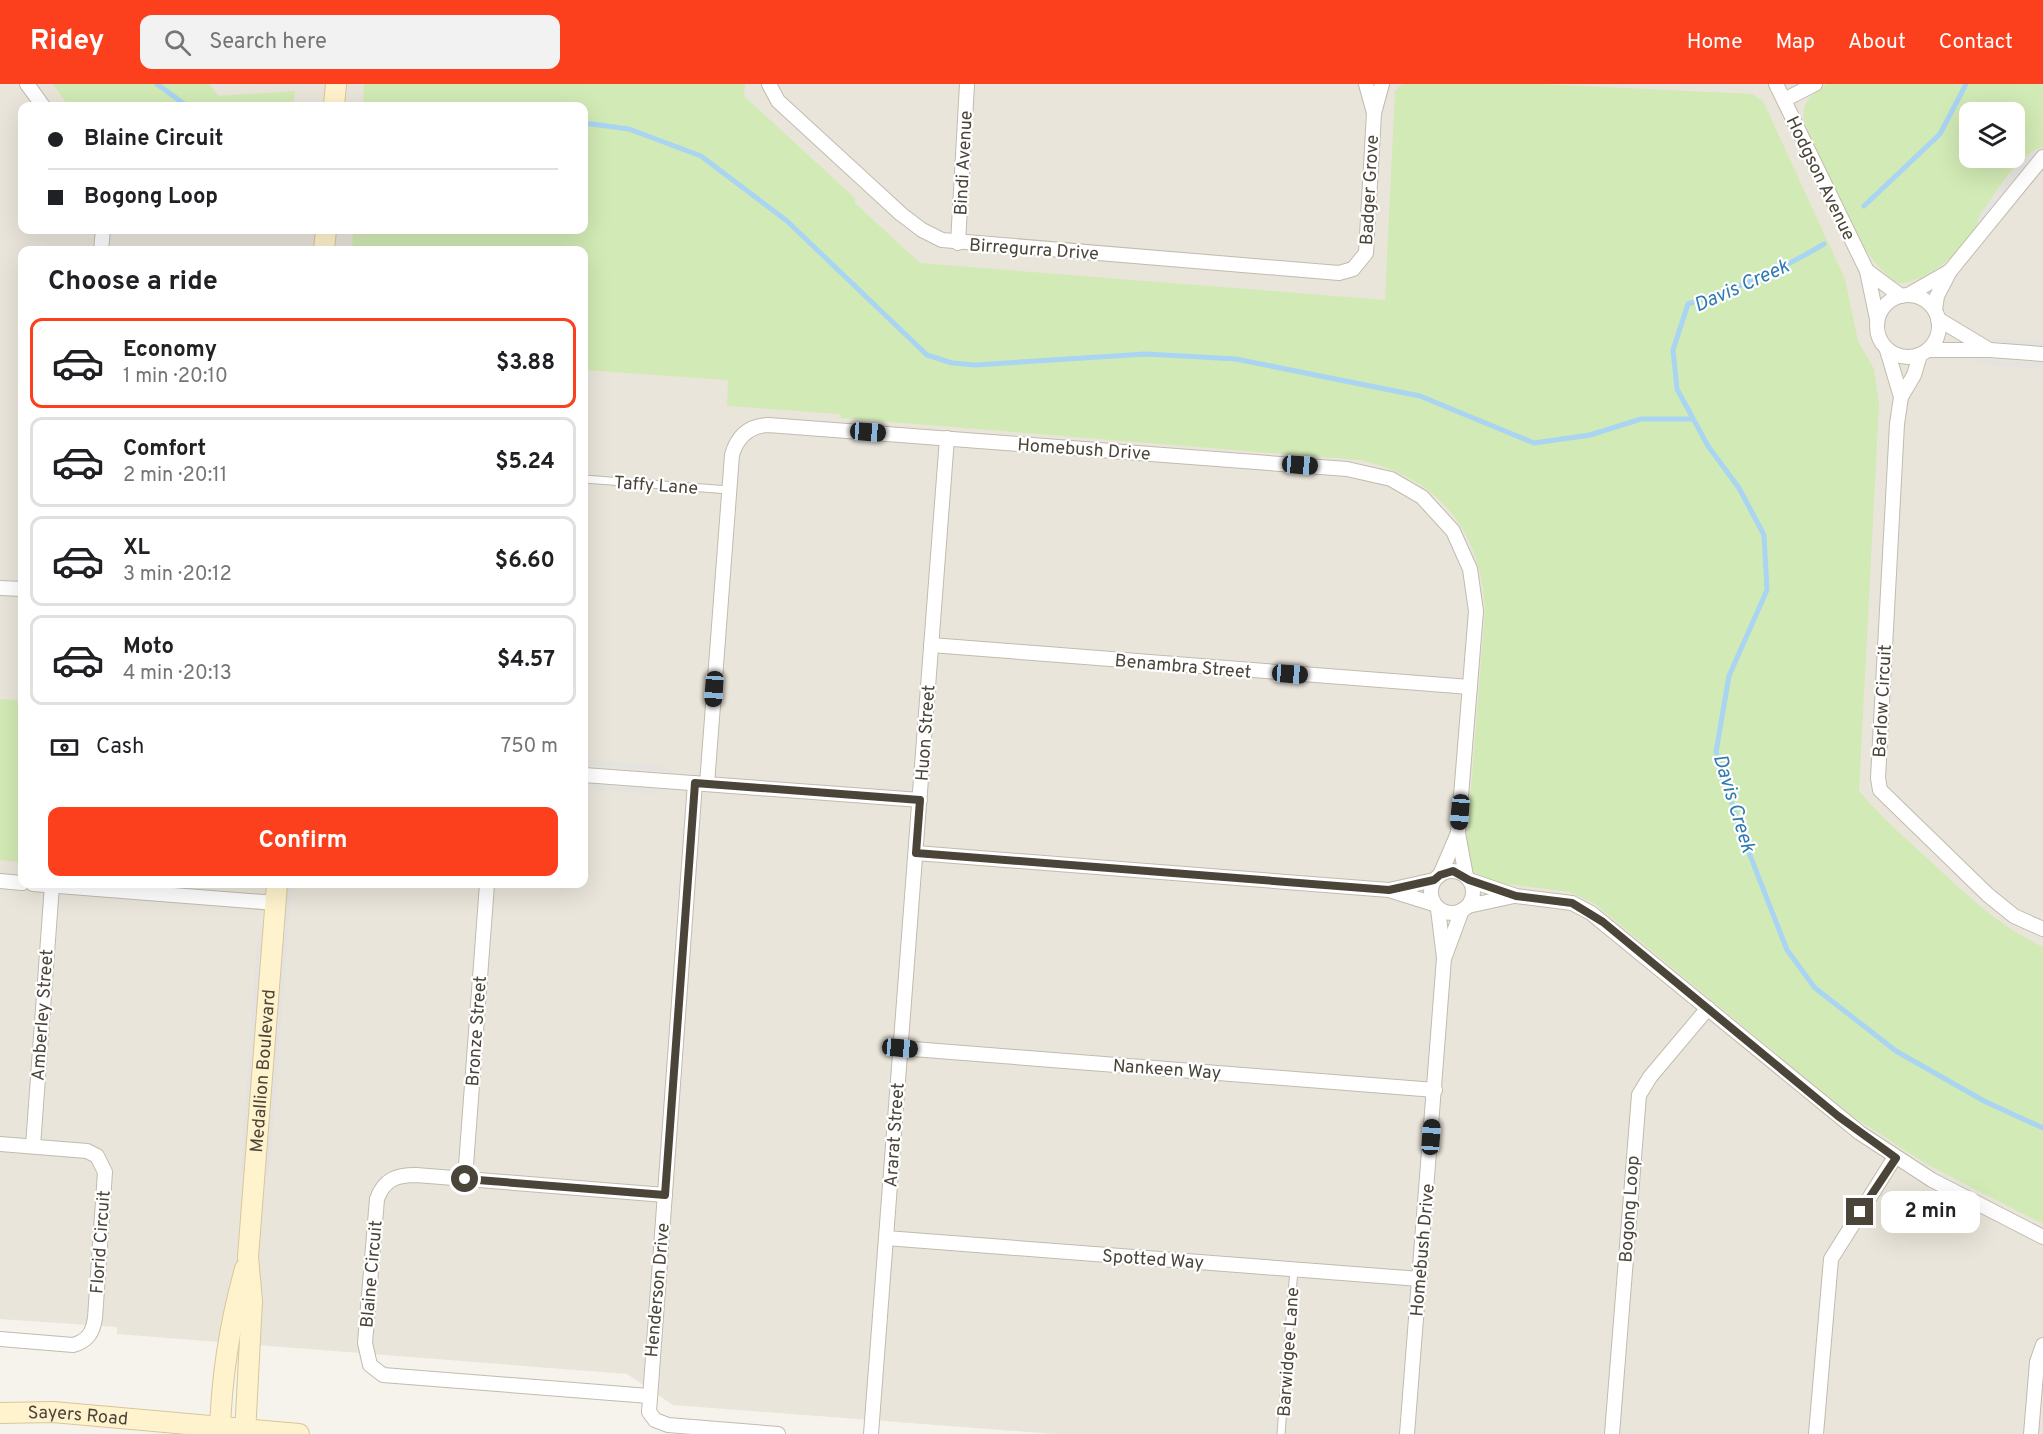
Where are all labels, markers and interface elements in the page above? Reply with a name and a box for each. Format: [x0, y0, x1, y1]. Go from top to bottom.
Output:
search box [140, 15, 560, 69]
text: Ridey [30, 24, 104, 60]
icon: search [161, 26, 194, 59]
text: Search here [209, 29, 327, 56]
text: Home [1687, 29, 1743, 56]
text: Map [1776, 29, 1815, 56]
text: About [1848, 29, 1906, 56]
text: Contact [1939, 29, 2013, 56]
map controls [1959, 102, 2025, 168]
button: layers [1959, 102, 2025, 168]
street label: Bindi Avenue [950, 110, 979, 216]
street label: Hodgson Avenue [1780, 113, 1860, 244]
text: Blaine Circuit [84, 126, 224, 153]
street label: Badger Grove [1356, 134, 1385, 246]
text: Bogong Loop [84, 184, 218, 211]
street label: Birregurra Drive [968, 234, 1100, 267]
water label: Davis Creek [1690, 254, 1794, 319]
text: Choose a ride [48, 265, 218, 299]
icon: car [51, 336, 105, 390]
text: Economy [123, 337, 217, 364]
text: $3.88 [496, 350, 555, 377]
text: 1 min · 20:10 [123, 364, 228, 390]
car [849, 422, 887, 442]
street label: Homebush Drive [1017, 434, 1151, 467]
icon: car [51, 435, 105, 489]
text: Comfort [123, 436, 206, 463]
text: $5.24 [495, 449, 555, 476]
car [1281, 455, 1319, 475]
text: 2 min · 20:11 [123, 463, 227, 489]
street label: Taffy Lane [613, 472, 699, 501]
icon: car [51, 534, 105, 588]
text: XL [123, 535, 150, 562]
text: $6.60 [495, 548, 555, 575]
text: 3 min · 20:12 [123, 562, 232, 588]
icon: car [51, 633, 105, 687]
text: Moto [123, 634, 174, 661]
street label: Barlow Circuit [1869, 644, 1898, 758]
text: $4.57 [497, 647, 555, 674]
street label: Benambra Street [1114, 650, 1252, 685]
text: 4 min · 20:13 [123, 661, 232, 687]
car [1271, 664, 1309, 684]
car [704, 670, 724, 708]
street label: Huon Street [912, 684, 941, 782]
icon: cash [48, 731, 81, 764]
text: Cash [96, 734, 145, 761]
text: 750 m [501, 734, 558, 760]
water label: Davis Creek [1706, 751, 1761, 857]
car [1449, 793, 1471, 831]
button: Confirm [48, 807, 558, 876]
street label: Amberley Street [27, 948, 60, 1082]
street label: Bronze Street [462, 975, 493, 1087]
street label: Medallion Boulevard [246, 988, 282, 1154]
car [881, 1037, 919, 1059]
street label: Nankeen Way [1112, 1055, 1222, 1086]
street label: Ararat Street [880, 1082, 911, 1188]
car [1421, 1118, 1441, 1156]
street label: Bogong Loop [1615, 1155, 1646, 1264]
route start [451, 1165, 478, 1192]
street label: Homebush Drive [1406, 1183, 1441, 1318]
street label: Florid Circuit [86, 1190, 117, 1295]
callout: 2 min [1881, 1191, 1980, 1233]
route end [1846, 1198, 1873, 1225]
text: 2 min [1904, 1199, 1957, 1225]
street label: Blaine Circuit [356, 1219, 389, 1329]
street label: Henderson Drive [641, 1222, 676, 1358]
street label: Spotted Way [1101, 1245, 1205, 1276]
street label: Barwidgee Lane [1273, 1286, 1306, 1418]
street label: Sayers Road [27, 1402, 129, 1432]

